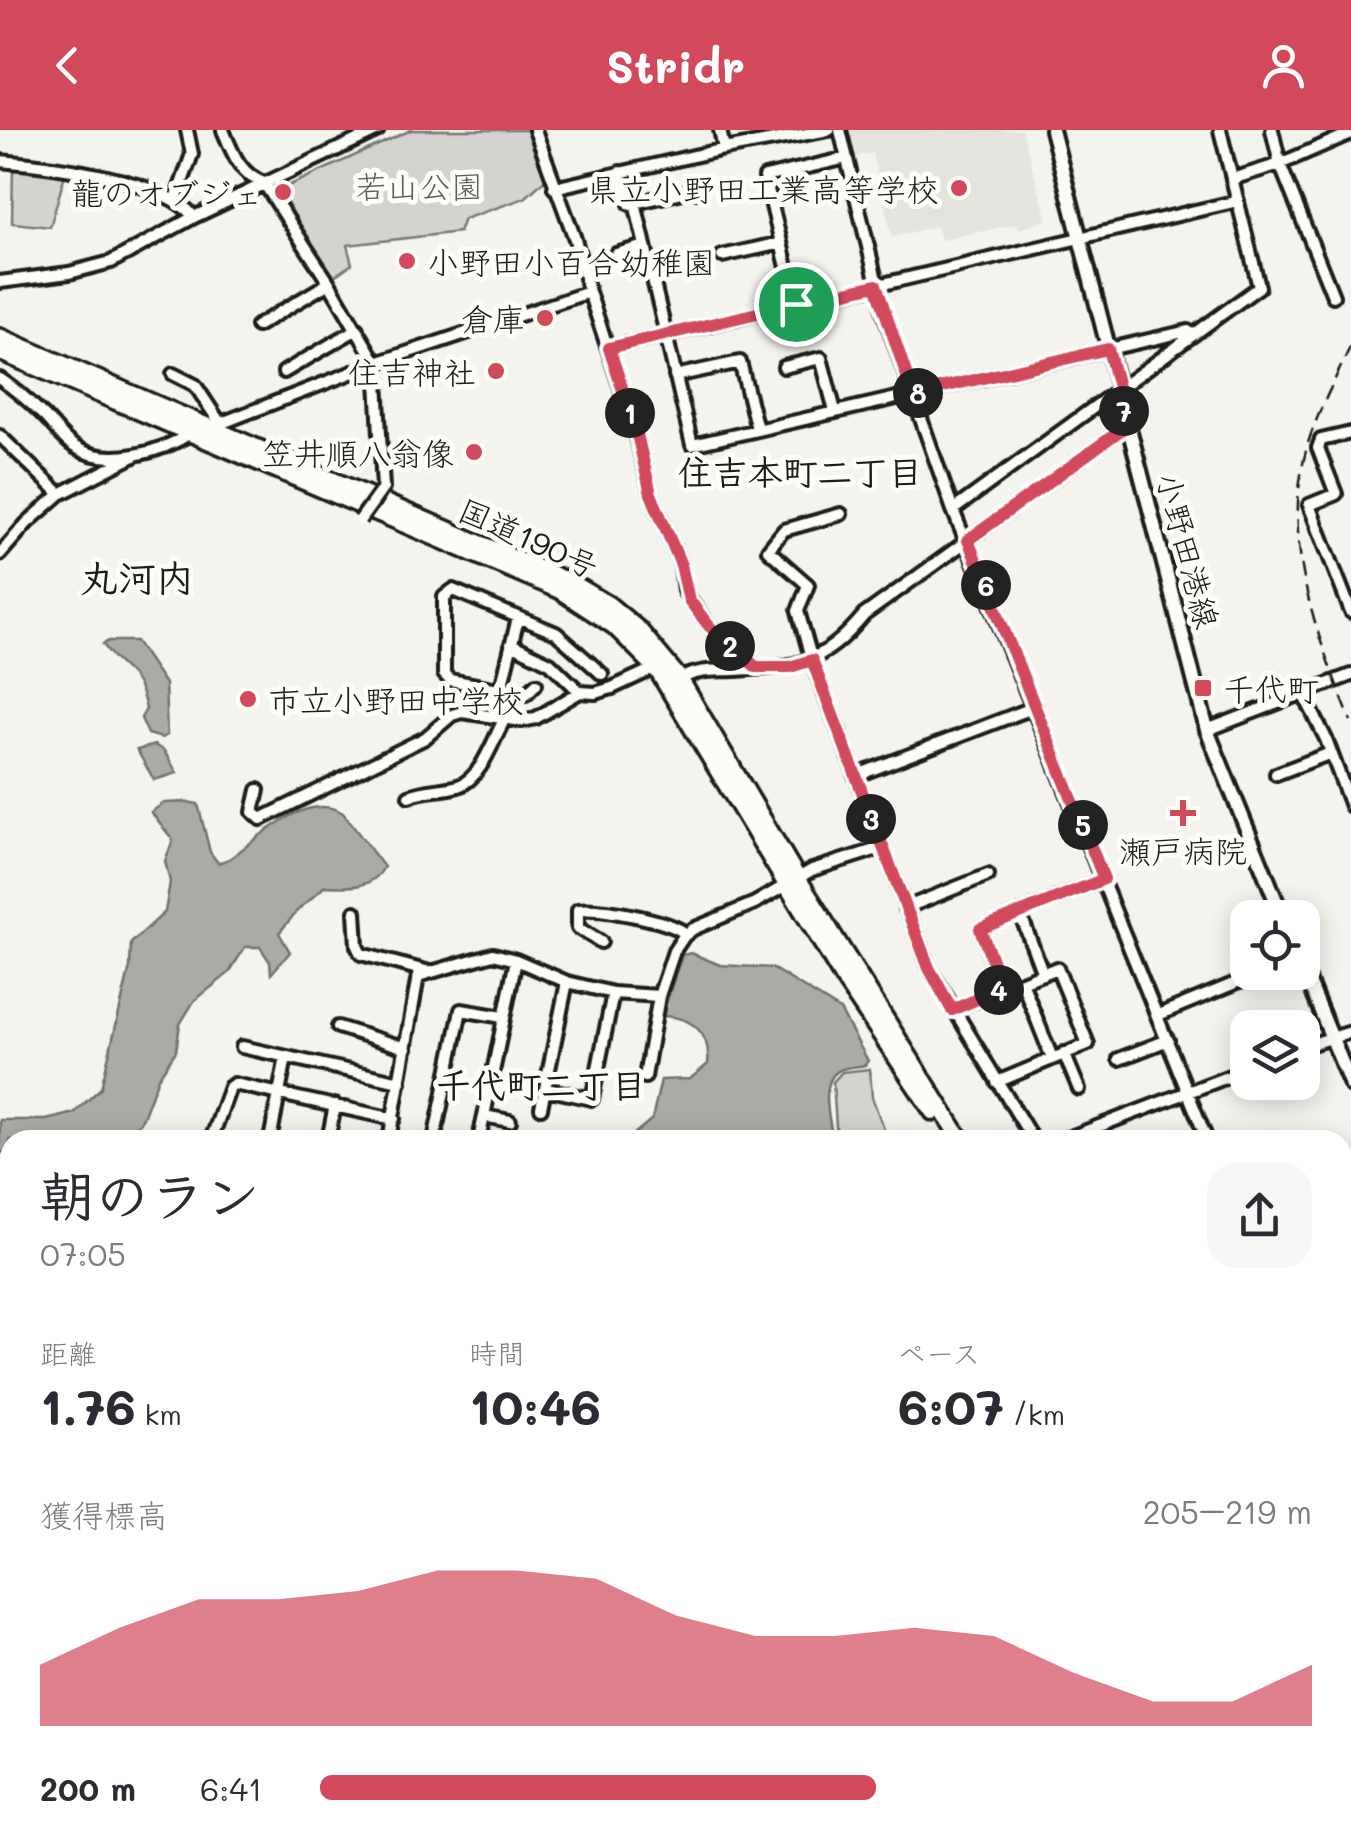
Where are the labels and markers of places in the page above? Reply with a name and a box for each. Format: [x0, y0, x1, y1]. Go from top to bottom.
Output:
place label: 県立小野田工業高等学校 [587, 167, 939, 209]
place label: 龍のオブジェ [71, 171, 263, 213]
marker: 県立小野田工業高等学校 [948, 177, 970, 199]
marker: 龍のオブジェ [272, 181, 294, 203]
place label: 小野田小百合幼稚園 [427, 240, 715, 282]
marker: 小野田小百合幼稚園 [396, 250, 418, 272]
pin [754, 262, 839, 347]
place label: 倉庫 [461, 297, 525, 339]
marker: 倉庫 [534, 307, 556, 329]
place label: 住吉神社 [348, 350, 476, 392]
marker: 住吉神社 [485, 360, 507, 382]
pin: 8 [893, 368, 943, 418]
pin: 7 [1099, 386, 1149, 436]
pin: 1 [605, 388, 655, 438]
place label: 笠井順八翁像 [262, 431, 454, 473]
marker: 笠井順八翁像 [463, 441, 485, 463]
pin: 6 [961, 560, 1011, 610]
pin: 2 [705, 621, 755, 671]
place label: 千代町 [1223, 667, 1319, 709]
marker: 千代町 [1192, 677, 1214, 699]
place label: 市立小野田中学校 [268, 678, 524, 720]
marker: 市立小野田中学校 [237, 688, 259, 710]
pin: 3 [846, 794, 896, 844]
pin: 5 [1058, 800, 1108, 850]
marker: 瀬戸病院 [1170, 800, 1196, 826]
place label: 瀬戸病院 [1119, 829, 1247, 871]
pin: 4 [974, 965, 1024, 1015]

